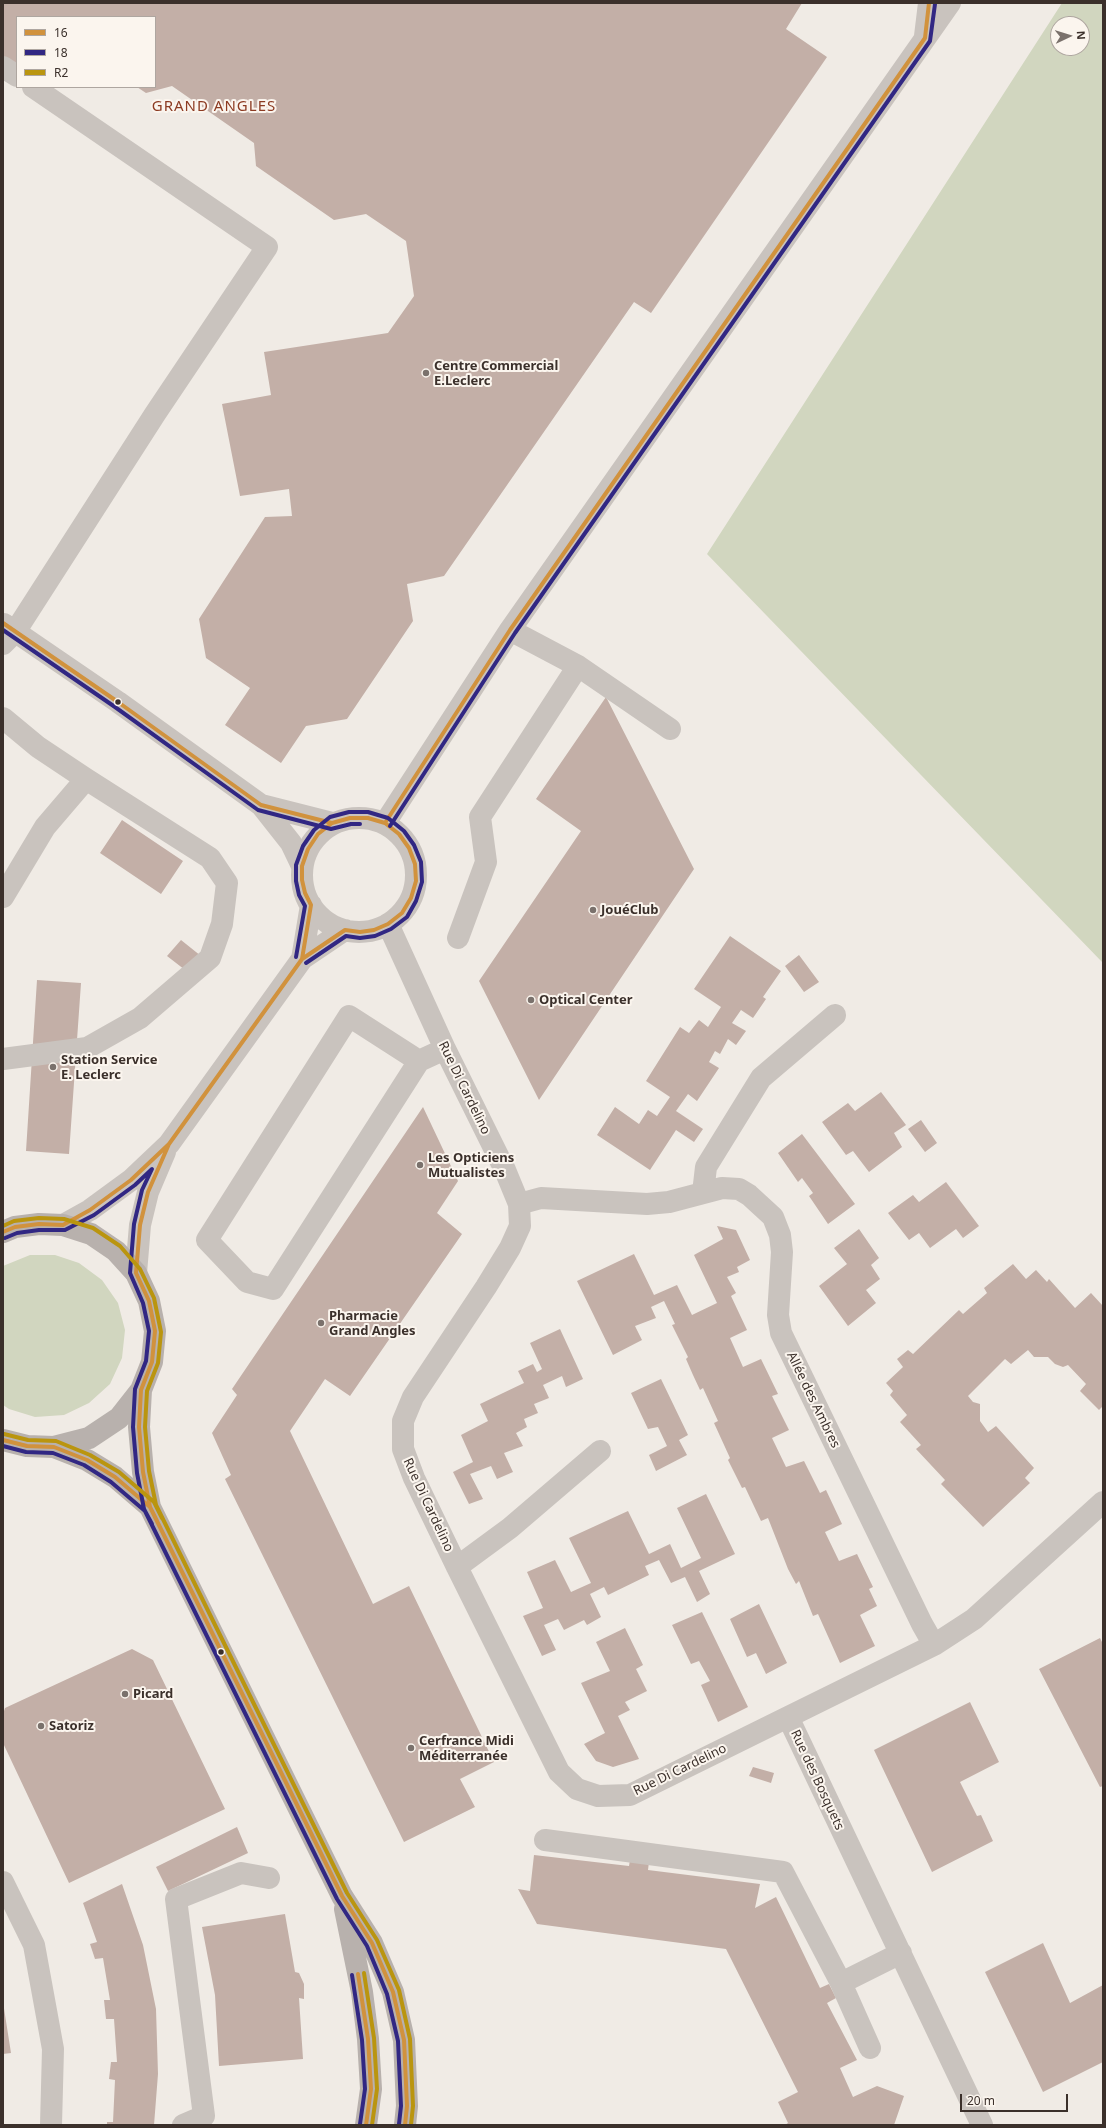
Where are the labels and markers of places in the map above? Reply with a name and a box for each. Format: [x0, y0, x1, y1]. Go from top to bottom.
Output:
place label: Centre Commercial E.Leclerc [434, 358, 558, 389]
marker: Centre Commercial E.Leclerc [421, 368, 431, 378]
unlabelled marker [113, 697, 123, 707]
place label: JouéClub [601, 902, 659, 918]
marker: JouéClub [588, 905, 598, 915]
place label: Optical Center [539, 992, 633, 1008]
marker: Optical Center [526, 995, 536, 1005]
place label: Station Service E. Leclerc [61, 1052, 158, 1083]
marker: Station Service E. Leclerc [48, 1062, 58, 1072]
place label: Les Opticiens Mutualistes [428, 1150, 514, 1181]
marker: Les Opticiens Mutualistes [415, 1160, 425, 1170]
place label: Pharmacie Grand Angles [329, 1308, 416, 1339]
marker: Pharmacie Grand Angles [316, 1318, 326, 1328]
unlabelled marker [216, 1647, 226, 1657]
place label: Picard [133, 1686, 173, 1702]
marker: Picard [120, 1689, 130, 1699]
place label: Satoriz [49, 1718, 94, 1734]
marker: Satoriz [36, 1721, 46, 1731]
place label: Cerfrance Midi Méditerranée [419, 1733, 514, 1764]
marker: Cerfrance Midi Méditerranée [406, 1743, 416, 1753]

